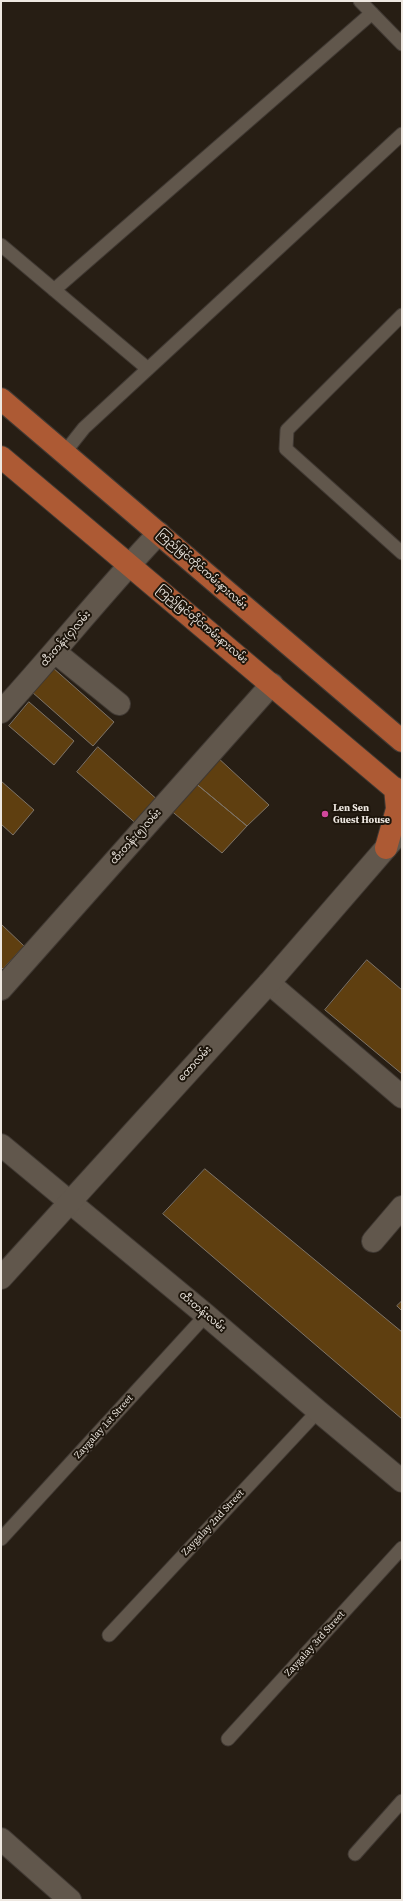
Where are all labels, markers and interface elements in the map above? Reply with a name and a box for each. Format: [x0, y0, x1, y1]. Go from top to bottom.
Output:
street label: ကြည်မြင်တိုင်ကမ်းနားလမ်း [155, 528, 249, 612]
street label: ကြည့်မြင်တိုင်ကမ်းနားလမ်း [154, 584, 250, 666]
street label: ထီးတန်း(၄)လမ်း [39, 609, 93, 669]
place label: Len Sen Guest House [333, 802, 390, 826]
street label: ထီးတန်း(၅)လမ်း [108, 807, 164, 867]
marker: Len Sen Guest House [320, 809, 330, 819]
street label: တောလမ်း [176, 1044, 214, 1084]
street label: ထီးတန်းလမ်း [176, 1289, 228, 1335]
street label: Zaygalay 1st Street [72, 1393, 136, 1461]
street label: Zaygalay 2nd Street [179, 1488, 247, 1558]
street label: Zaygalay 3rd Street [283, 1609, 347, 1679]

